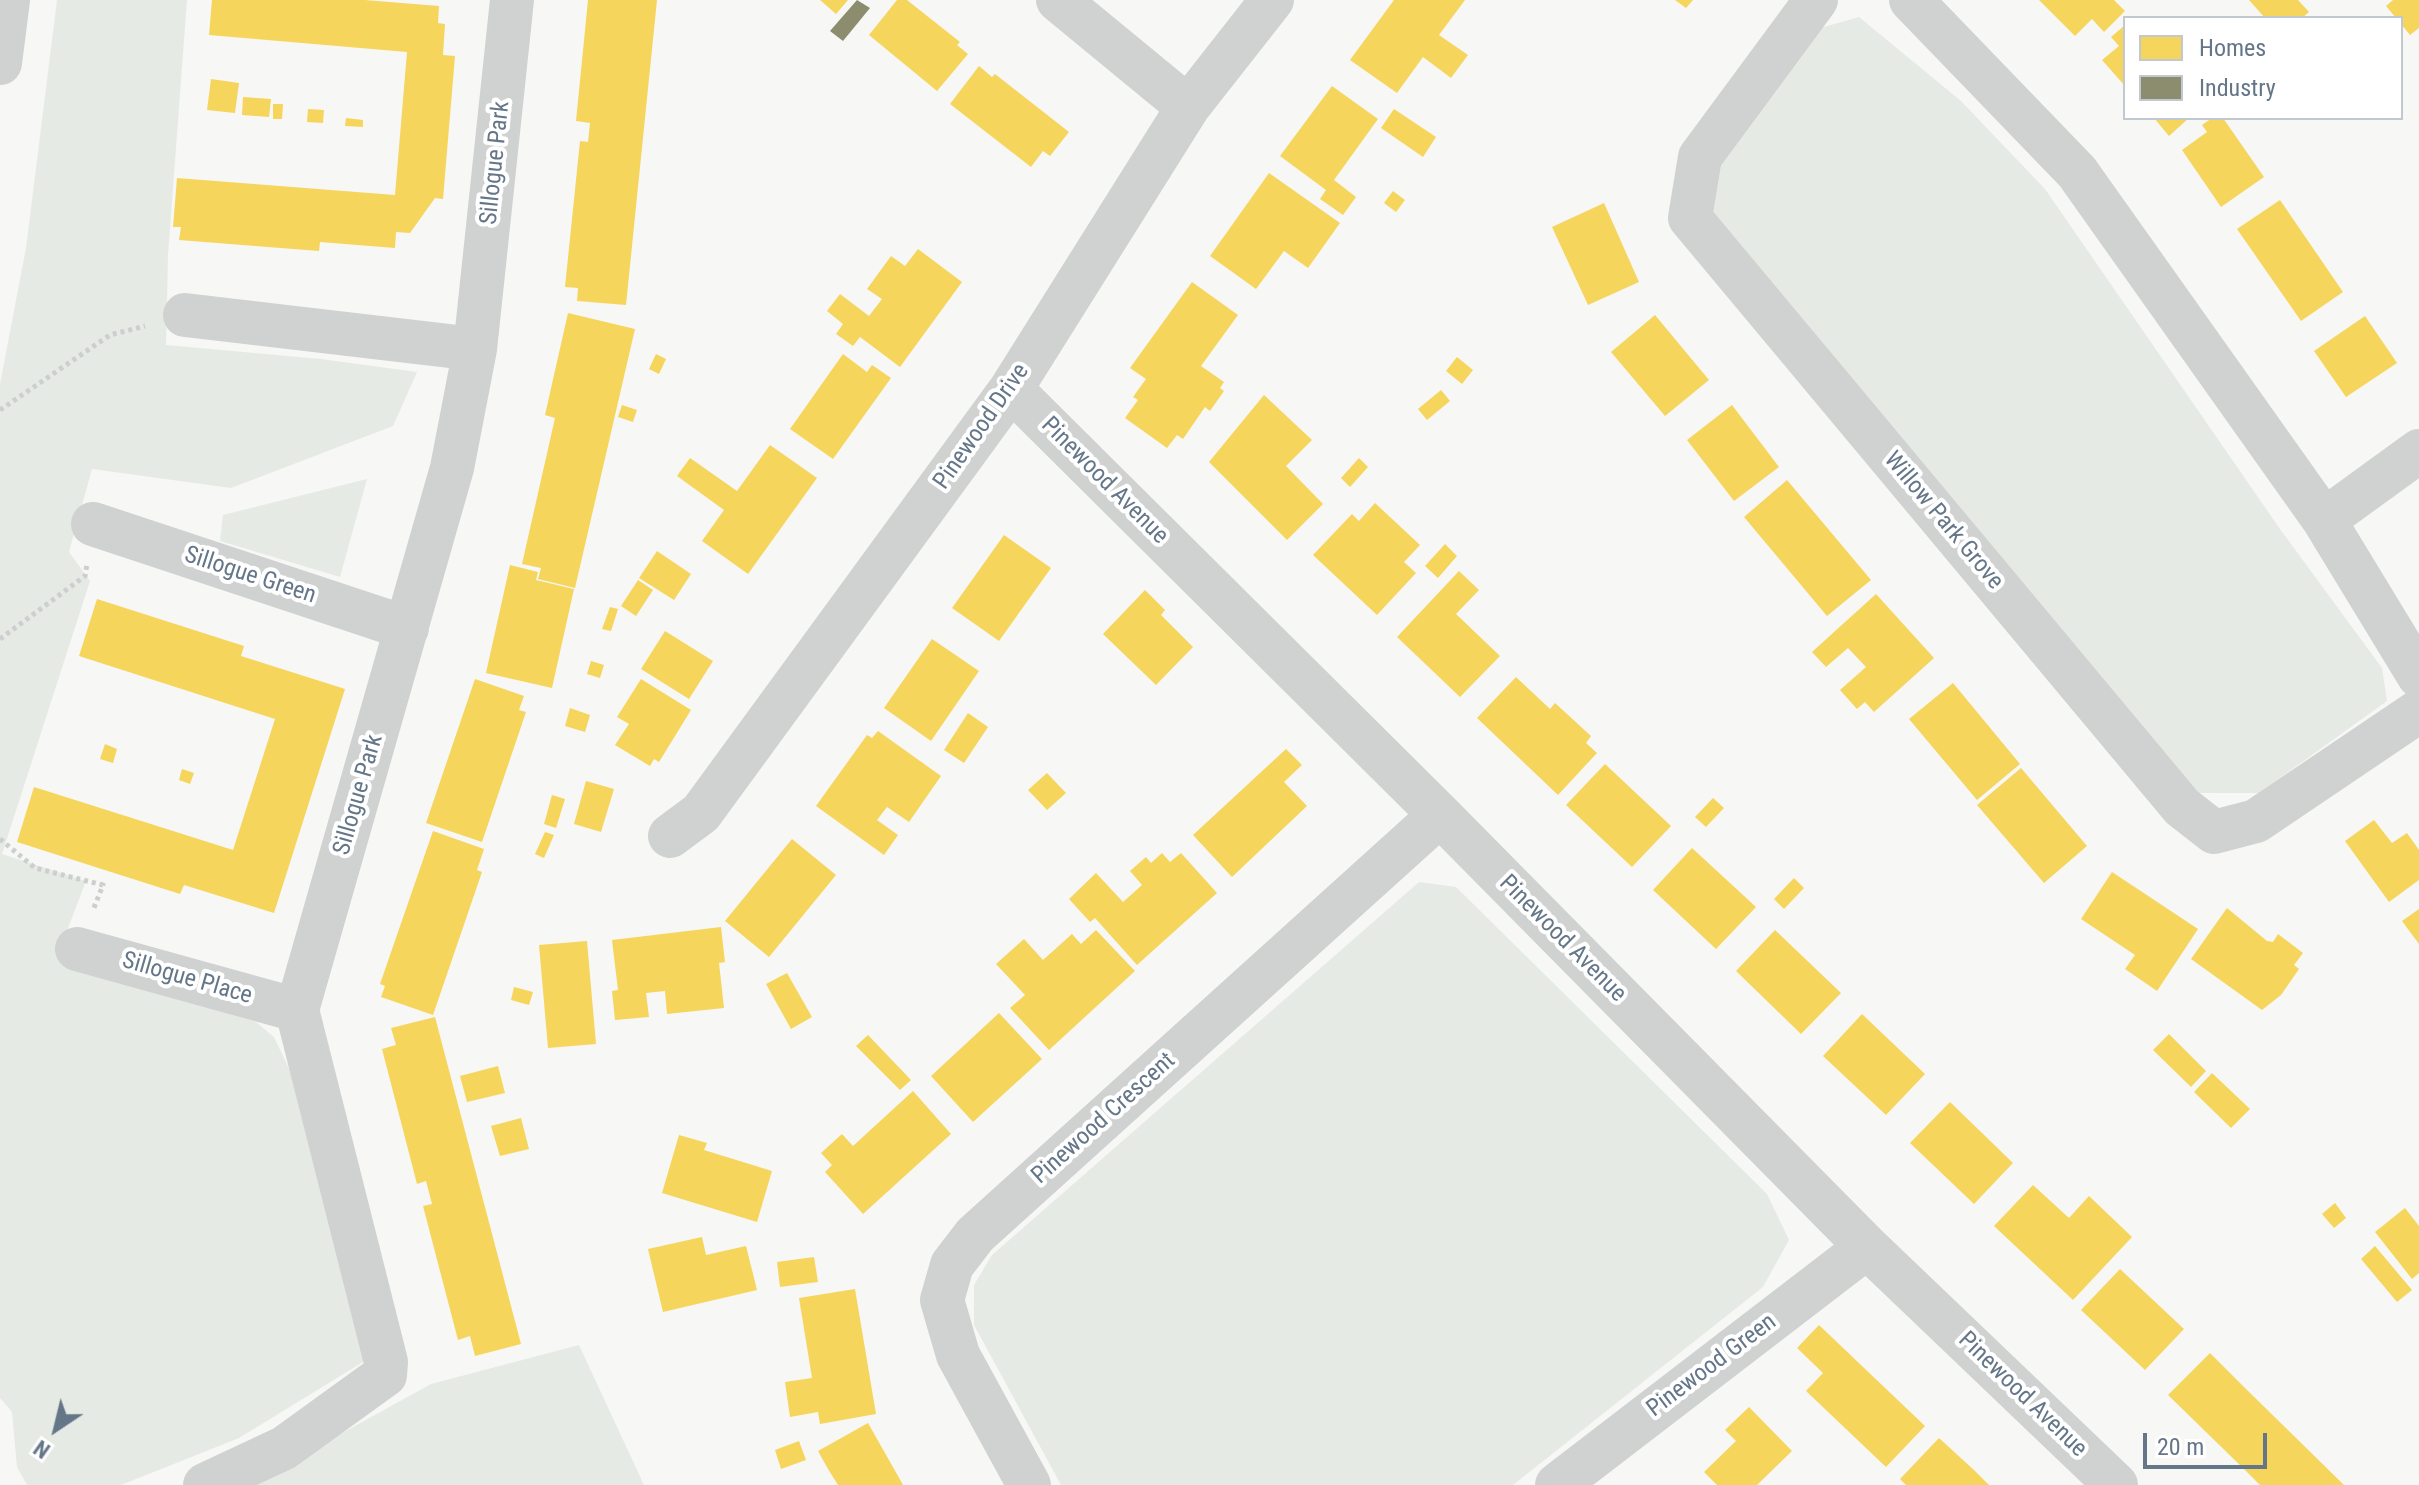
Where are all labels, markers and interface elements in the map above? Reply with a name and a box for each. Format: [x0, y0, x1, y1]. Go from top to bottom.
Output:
legend [2123, 16, 2403, 120]
text: Homes [2199, 34, 2266, 62]
text: Industry [2199, 74, 2276, 102]
street label: Sillogue Park [475, 100, 517, 226]
street label: Pinewood Drive [928, 359, 1036, 495]
street label: Pinewood Avenue [1034, 411, 1174, 551]
street label: Willow Park Grove [1877, 446, 2009, 596]
street label: Sillogue Green [181, 541, 319, 611]
street label: Sillogue Park [328, 731, 390, 859]
street label: Pinewood Avenue [1492, 869, 1632, 1009]
street label: Sillogue Place [119, 947, 255, 1011]
street label: Pinewood Crescent [1026, 1047, 1182, 1191]
street label: Pinewood Green [1642, 1308, 1782, 1424]
street label: Pinewood Avenue [1952, 1326, 2092, 1464]
north arrow [16, 1389, 96, 1469]
scale bar [2147, 1417, 2271, 1467]
text: 20 m [2157, 1433, 2204, 1461]
text: N [29, 1435, 55, 1463]

